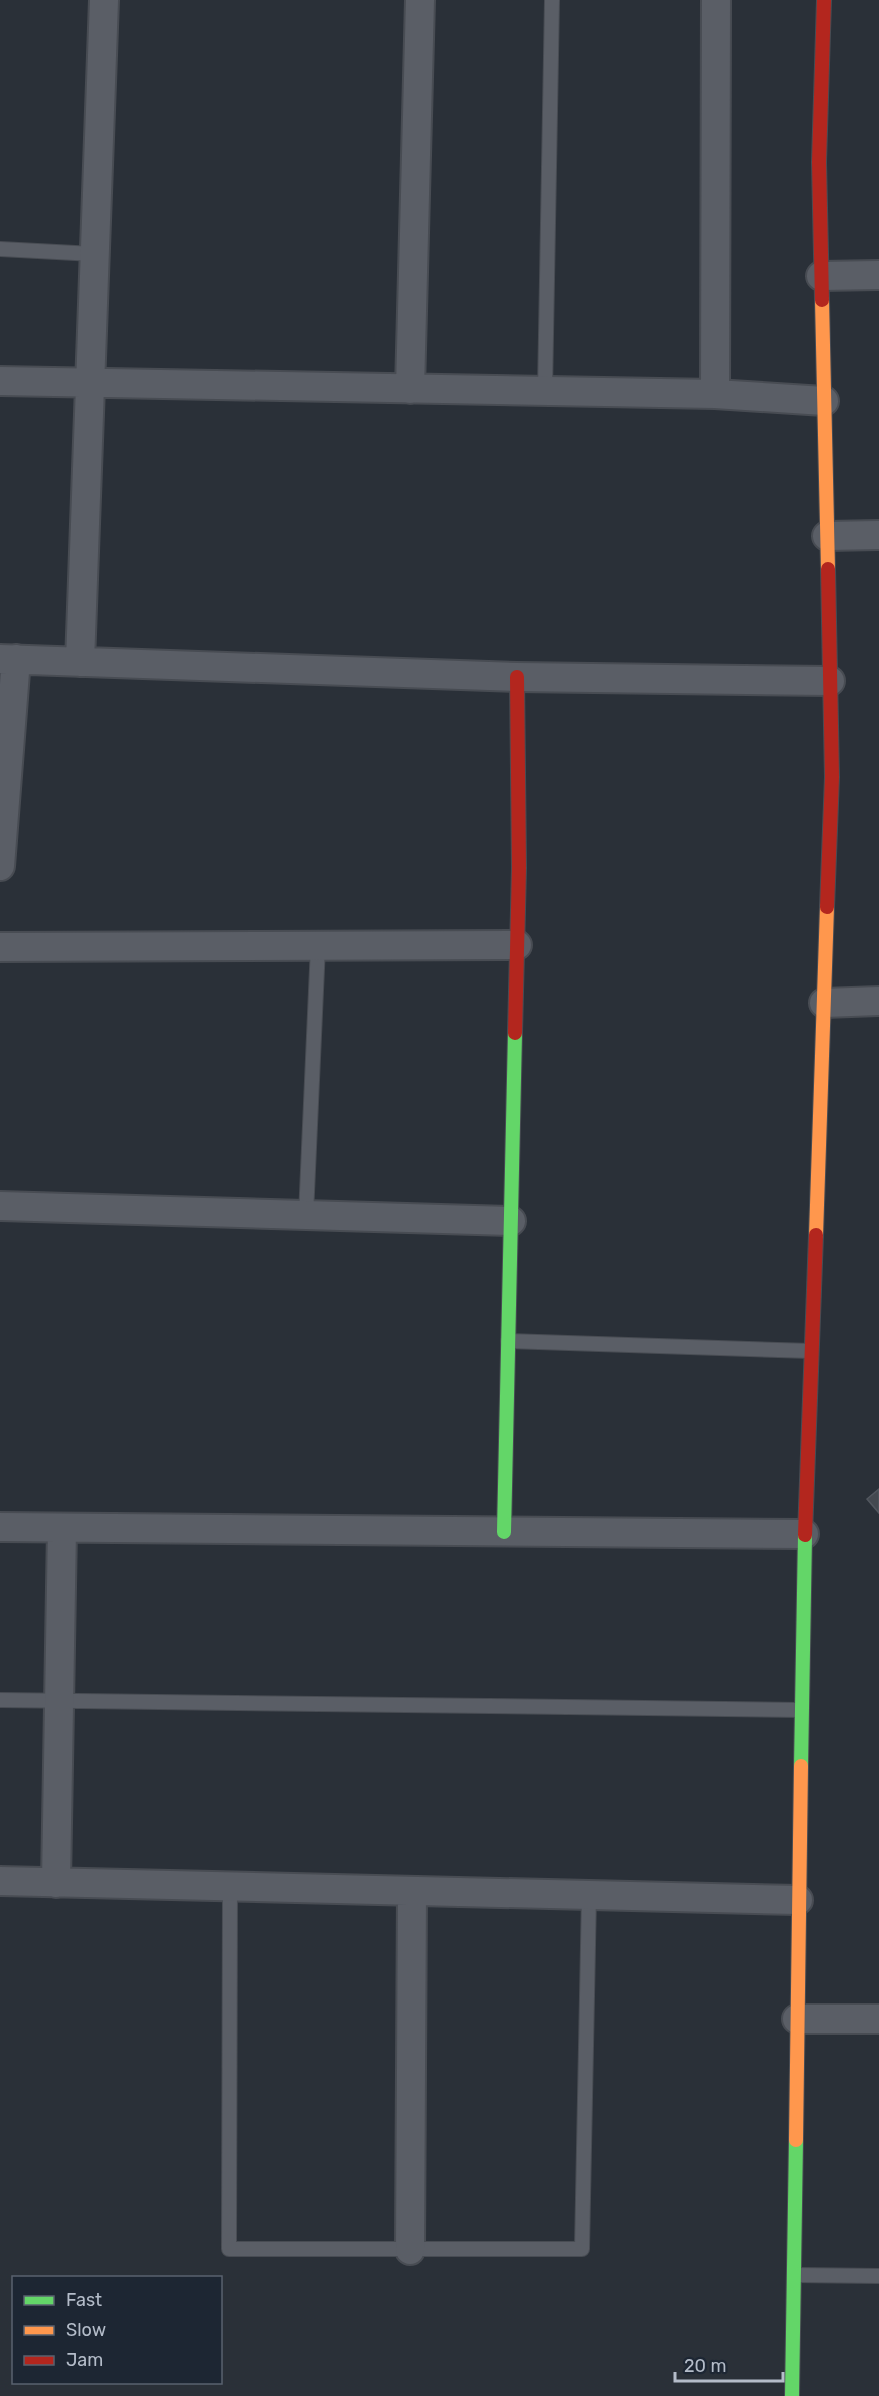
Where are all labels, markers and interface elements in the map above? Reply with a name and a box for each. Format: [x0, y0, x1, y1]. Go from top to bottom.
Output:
legend [12, 2276, 222, 2384]
text: Fast [66, 2289, 102, 2311]
text: Slow [66, 2319, 106, 2341]
scale bar [675, 2345, 783, 2383]
text: Jam [66, 2349, 103, 2371]
text: 20 m [684, 2355, 726, 2377]

